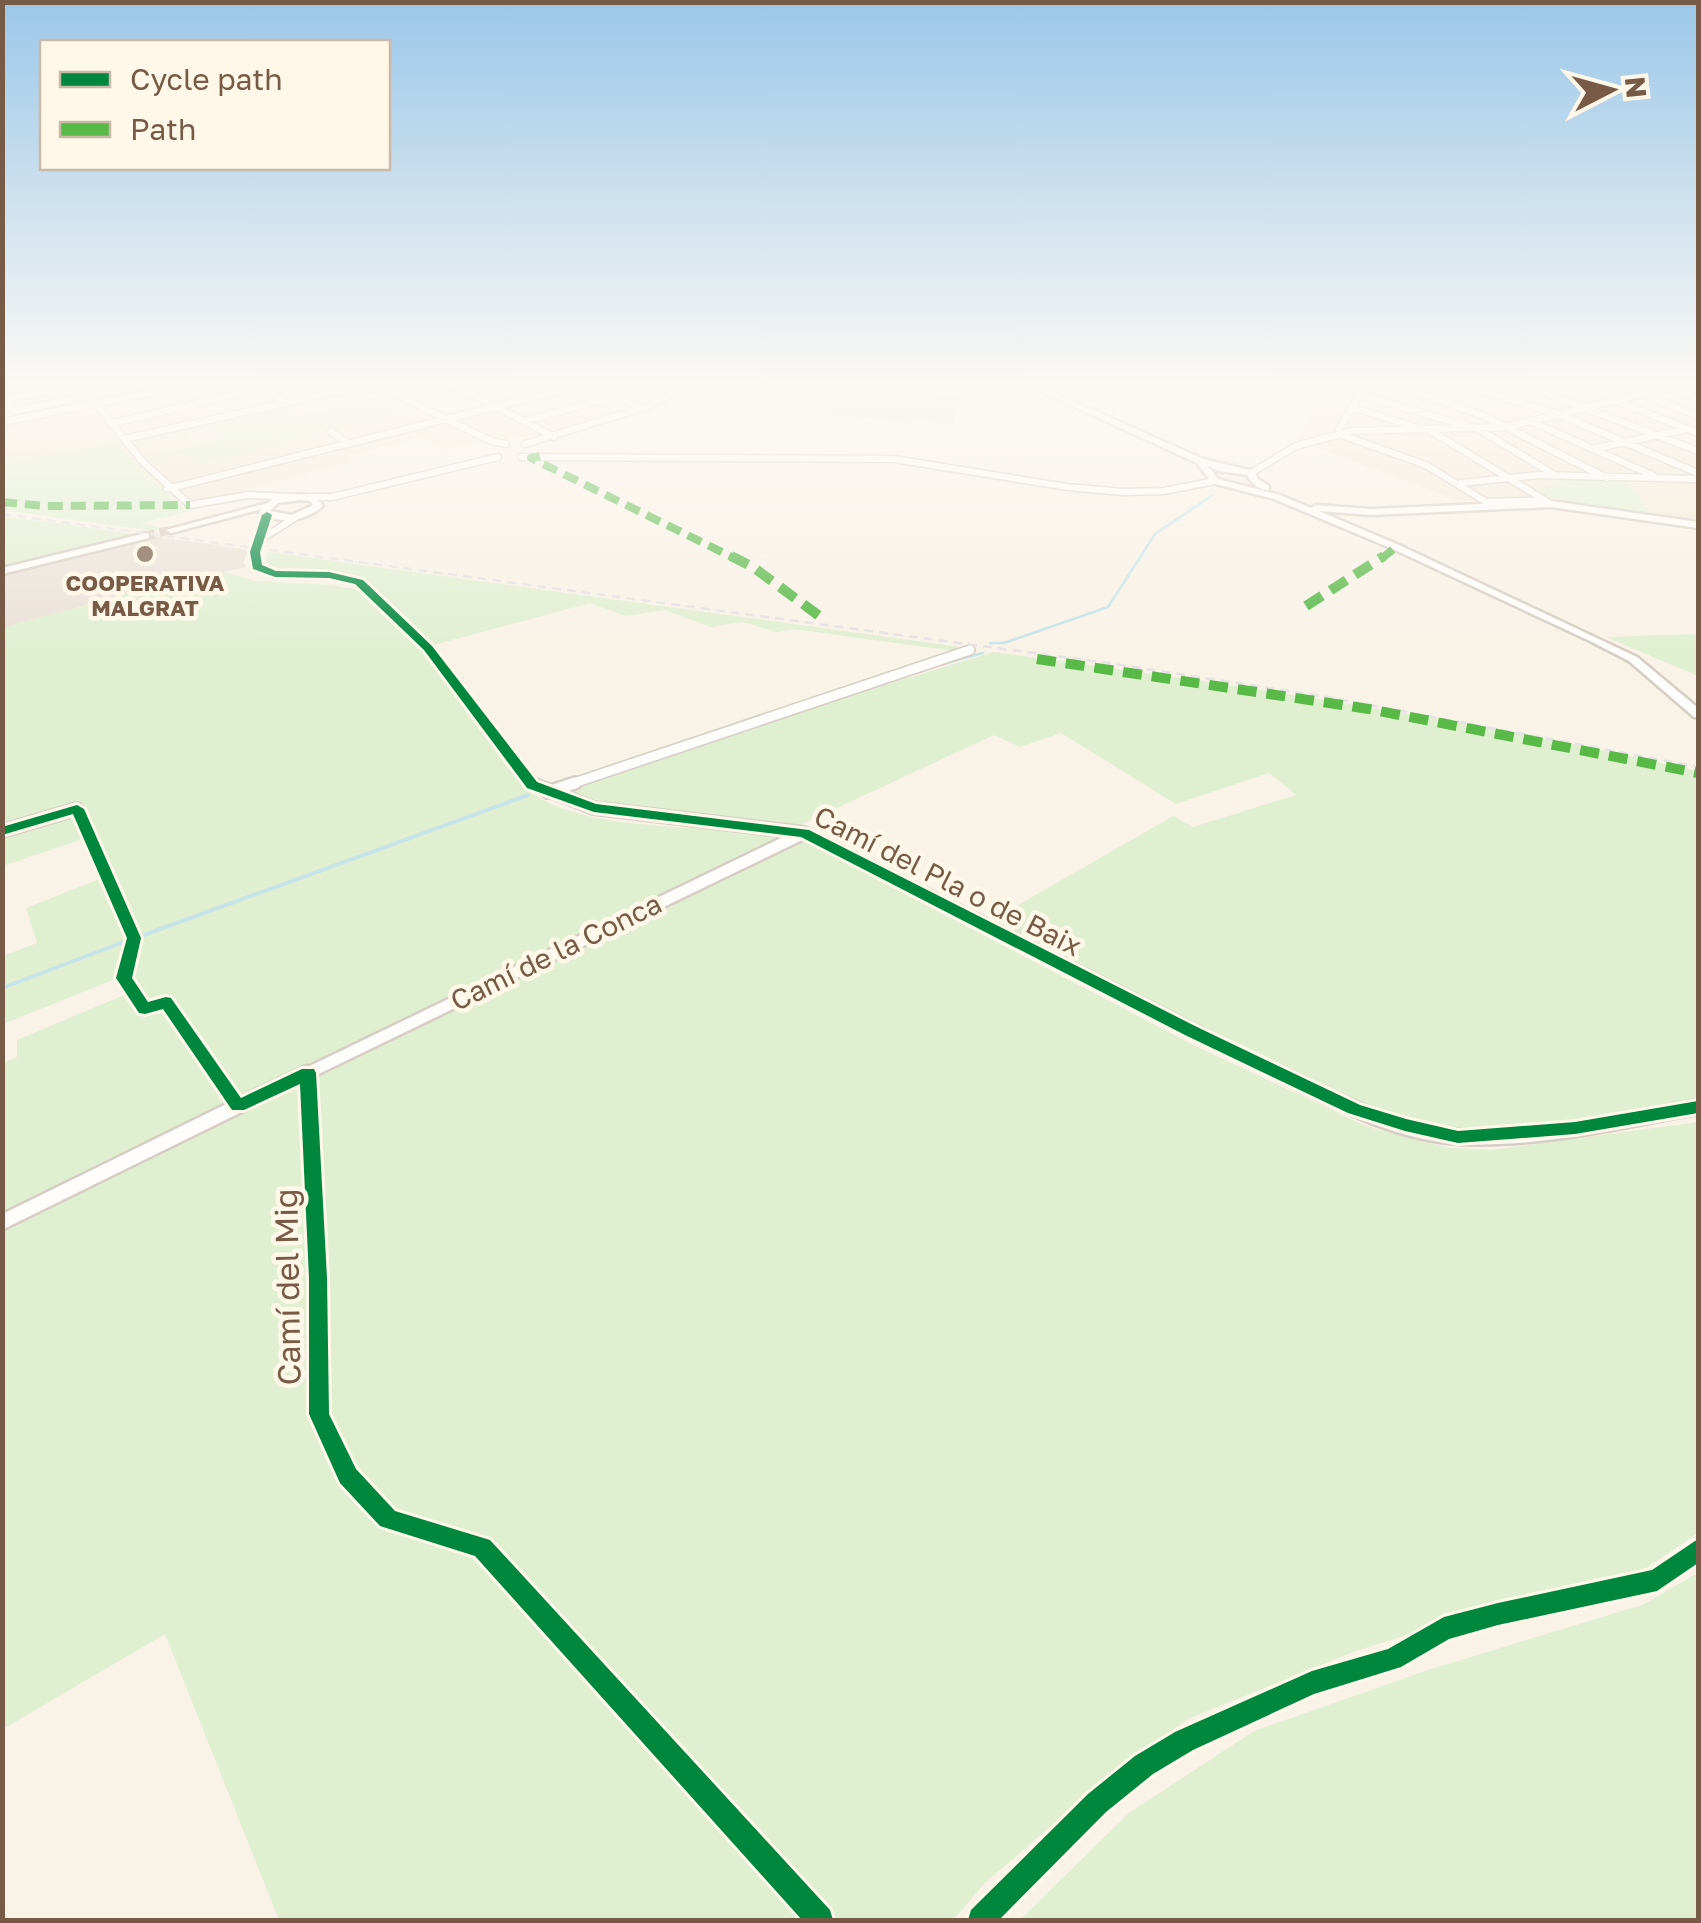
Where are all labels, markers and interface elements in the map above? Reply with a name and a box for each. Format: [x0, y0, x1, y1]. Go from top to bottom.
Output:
legend [40, 40, 390, 170]
north arrow [1561, 40, 1661, 140]
text: Cycle path [130, 61, 283, 97]
text: N [1619, 75, 1654, 100]
text: Path [130, 111, 196, 147]
marker: COOPERATIVA MALGRAT [134, 543, 156, 565]
place label: COOPERATIVA MALGRAT [66, 569, 225, 621]
street label: Camí del Pla o de Baix [809, 799, 1087, 962]
street label: Camí de la Conca [445, 886, 667, 1017]
street label: Camí del Mig [266, 1188, 308, 1386]

